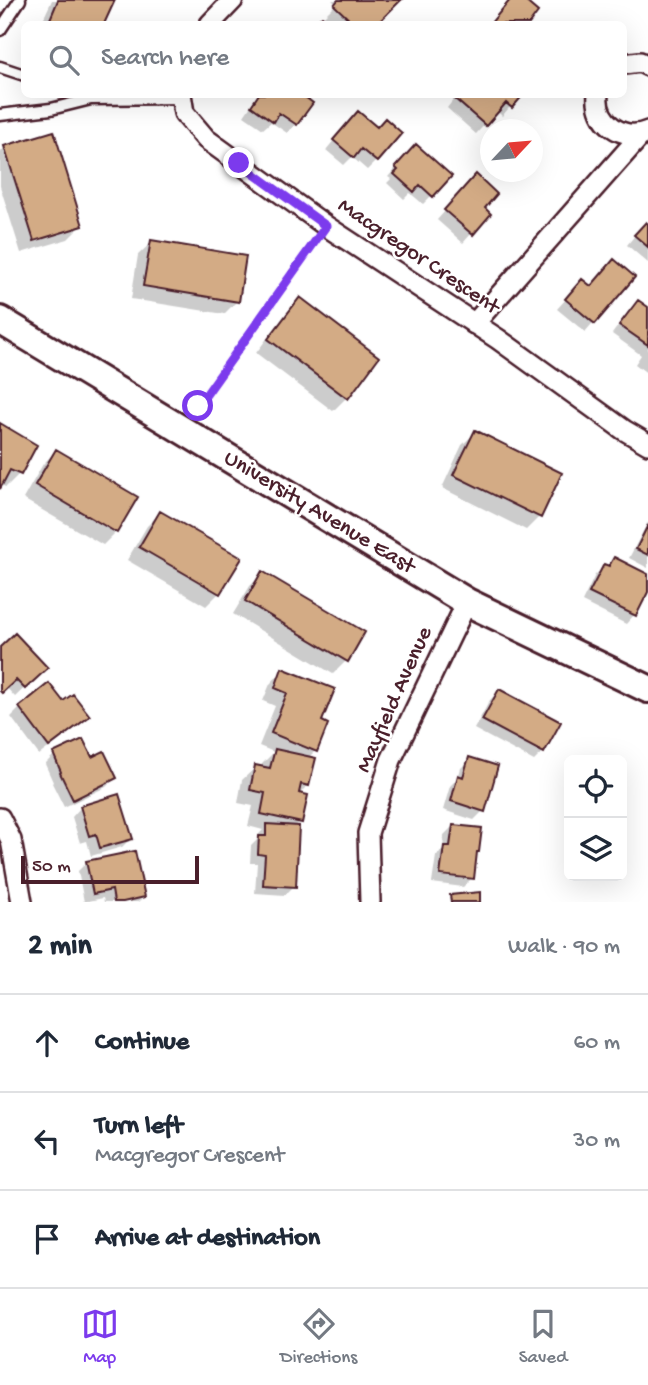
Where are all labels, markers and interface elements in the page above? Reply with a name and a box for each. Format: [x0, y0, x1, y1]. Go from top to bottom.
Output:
search box [21, 21, 627, 98]
icon: search [45, 41, 83, 79]
text: Search here [101, 44, 229, 75]
north arrow [480, 119, 543, 182]
route end [223, 147, 254, 178]
street label: Macgregor Crescent [332, 193, 505, 322]
route start [182, 390, 213, 421]
street label: University Avenue East [218, 445, 421, 582]
street label: Mayfield Avenue [351, 622, 440, 777]
map controls [564, 755, 627, 881]
button: locate [564, 755, 627, 818]
button: layers [564, 818, 627, 881]
scale bar [21, 853, 200, 885]
text: 50 m [32, 856, 71, 879]
text: 2 min [28, 930, 92, 965]
text: Walk · 90 m [508, 934, 620, 961]
icon: ahead [28, 1024, 66, 1062]
text: Continue [95, 1028, 189, 1059]
text: 60 m [574, 1030, 620, 1057]
text: Turn left [95, 1112, 183, 1143]
icon: left [28, 1122, 66, 1160]
text: 30 m [573, 1128, 620, 1155]
text: Macgregor Crescent [95, 1143, 284, 1170]
icon: arrive [28, 1220, 66, 1258]
text: Arrive at destination [95, 1224, 320, 1255]
tab: Map [81, 1305, 119, 1370]
tab: Directions [280, 1305, 357, 1370]
tab: Saved [519, 1305, 567, 1370]

